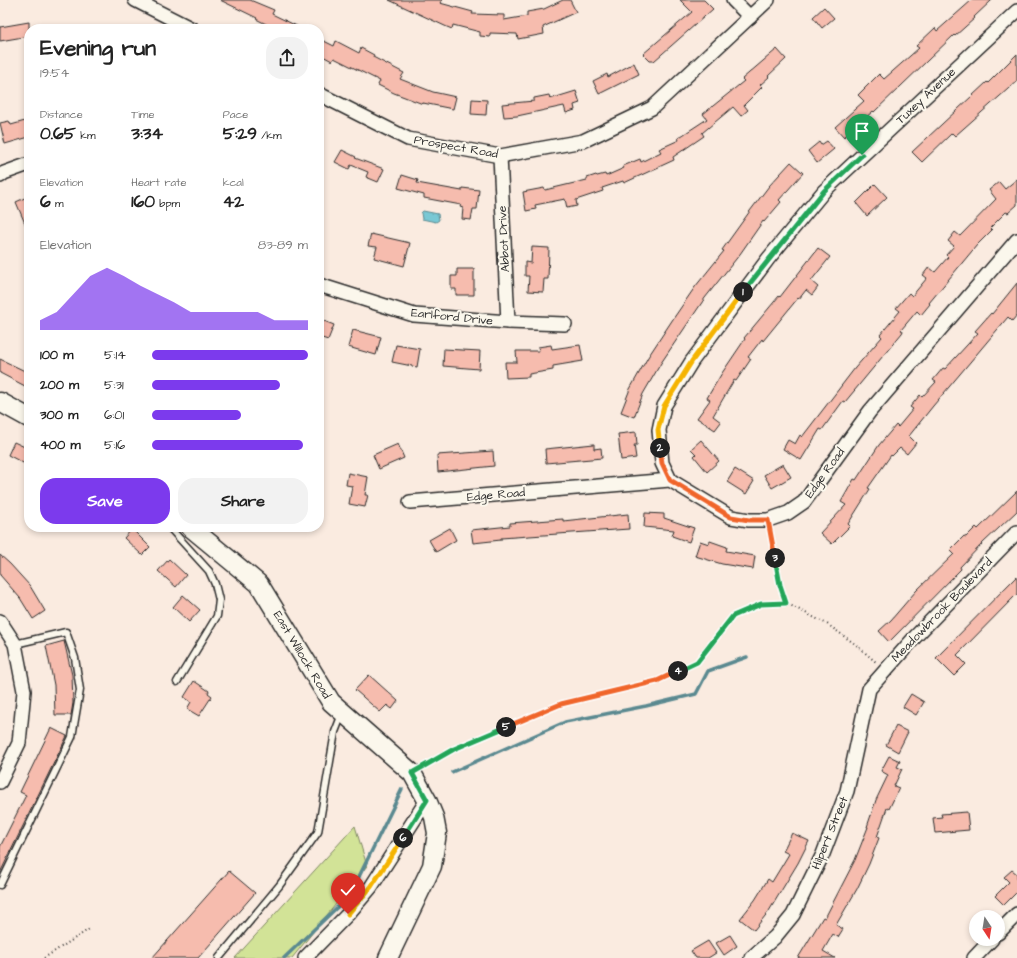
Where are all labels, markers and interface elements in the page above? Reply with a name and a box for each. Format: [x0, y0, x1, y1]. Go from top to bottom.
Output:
text: Evening run [40, 33, 156, 64]
button: share [266, 37, 308, 79]
street label: Tuxey Avenue [892, 63, 961, 129]
text: 19:54 [40, 64, 69, 82]
text: Distance [40, 107, 83, 122]
text: Time [131, 107, 154, 122]
text: Pace [223, 107, 248, 122]
pin [845, 114, 879, 155]
icon: arrive [851, 120, 873, 142]
text: 0.65 [40, 122, 76, 146]
text: 3:34 [131, 122, 163, 146]
text: 5:29 [223, 122, 257, 146]
text: km [76, 128, 96, 143]
text: /km [257, 128, 282, 143]
street label: Prospect Road [413, 131, 499, 163]
text: Elevation [40, 175, 83, 190]
text: Heart rate [131, 175, 187, 190]
text: kcal [223, 175, 244, 190]
text: 6 [40, 190, 51, 214]
text: 160 [131, 190, 155, 214]
text: 42 [223, 190, 244, 214]
text: m [51, 196, 64, 211]
text: bpm [155, 196, 180, 211]
street label: Abbot Drive [494, 205, 514, 273]
text: Elevation [40, 236, 91, 254]
text: 83–89 m [258, 236, 308, 254]
pin: 1 [733, 282, 753, 302]
text: 1 [742, 284, 744, 299]
street label: Earlford Drive [410, 304, 494, 330]
text: 100 m [40, 346, 73, 364]
text: 5:14 [104, 346, 126, 364]
text: 200 m [40, 376, 79, 394]
text: 5:31 [104, 376, 124, 394]
text: 300 m [40, 406, 78, 424]
text: 6:01 [104, 406, 124, 424]
text: 400 m [40, 436, 81, 454]
text: 5:16 [104, 436, 125, 454]
pin: 2 [650, 438, 670, 458]
text: 2 [657, 440, 663, 455]
street label: Edge Road [801, 444, 850, 502]
button: Save [40, 478, 170, 524]
button: Share [178, 478, 308, 524]
street label: Edge Road [466, 484, 526, 507]
pin: 3 [765, 548, 785, 568]
text: 3 [772, 550, 778, 565]
street label: Meadowbrook Boulevard [888, 554, 996, 666]
street label: East Willock Road [269, 608, 335, 702]
pin: 4 [668, 661, 688, 681]
text: 4 [674, 663, 682, 678]
pin: 5 [496, 717, 516, 737]
text: 5 [502, 719, 510, 734]
street label: Hilpert Street [808, 794, 852, 872]
pin: 6 [393, 828, 413, 848]
text: 6 [400, 830, 406, 845]
pin [331, 873, 365, 914]
icon: check [337, 879, 359, 901]
north arrow [969, 910, 1005, 946]
map controls [969, 910, 1005, 946]

